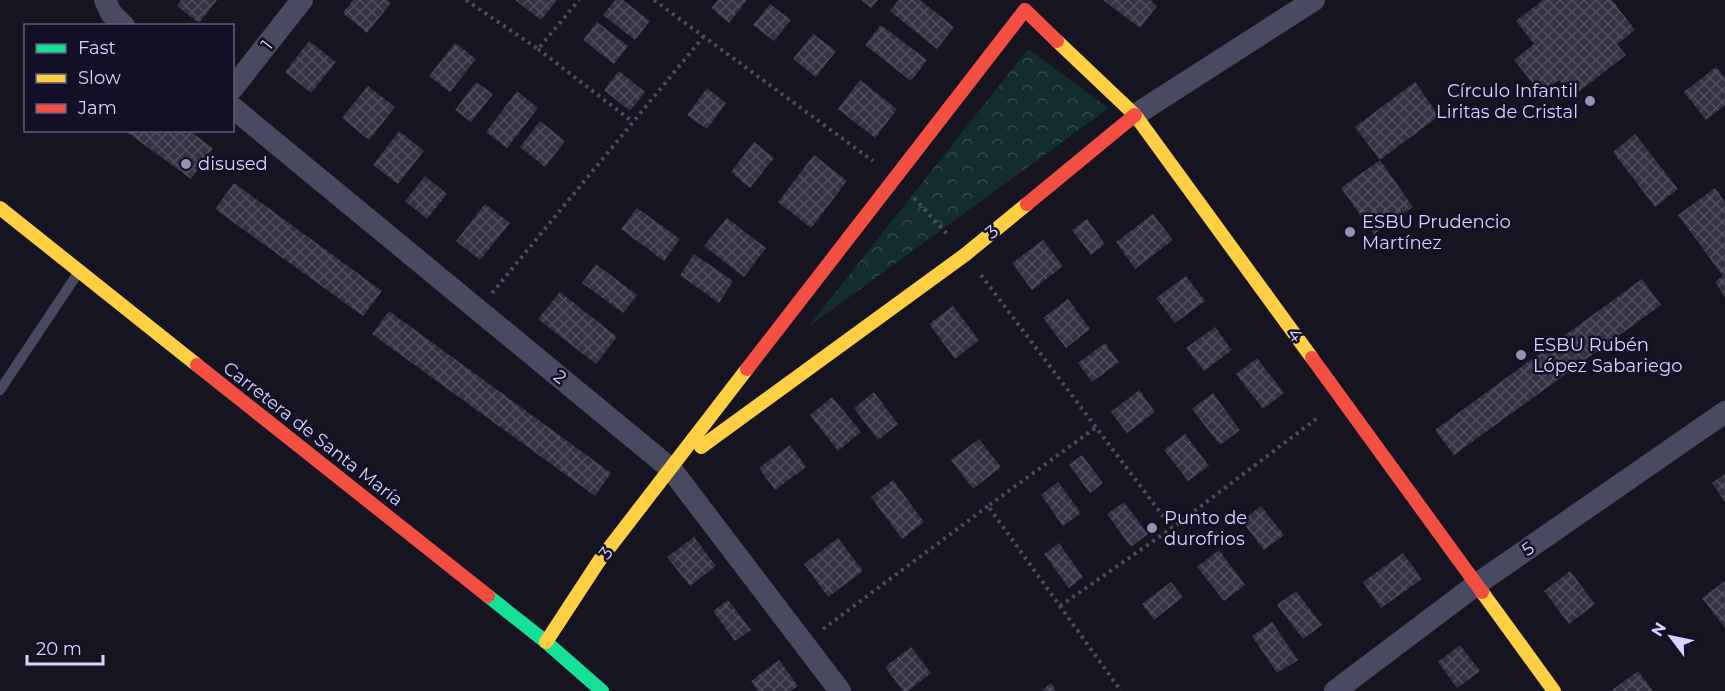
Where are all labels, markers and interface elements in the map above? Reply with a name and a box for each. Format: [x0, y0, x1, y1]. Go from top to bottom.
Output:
legend [24, 24, 234, 132]
street label: 1 [256, 36, 278, 54]
text: Fast [78, 37, 116, 59]
text: Slow [78, 67, 121, 89]
place label: Círculo Infantil Liritas de Cristal [1436, 80, 1578, 123]
marker: Círculo Infantil Liritas de Cristal [1583, 94, 1597, 108]
text: Jam [77, 97, 117, 119]
place label: disused [198, 153, 268, 175]
marker: disused [179, 157, 193, 171]
place label: ESBU Prudencio Martínez [1362, 211, 1511, 254]
street label: 3 [981, 220, 1003, 244]
marker: ESBU Prudencio Martínez [1343, 225, 1357, 239]
street label: 4 [1283, 324, 1307, 346]
place label: ESBU Rubén López Sabariego [1533, 334, 1683, 377]
marker: ESBU Rubén López Sabariego [1514, 348, 1528, 362]
street label: Carretera de Santa María [219, 357, 407, 511]
street label: 2 [549, 365, 571, 389]
place label: Punto de durofrios [1164, 507, 1247, 550]
marker: Punto de durofrios [1145, 521, 1159, 535]
street label: 5 [1518, 537, 1538, 561]
street label: 3 [594, 542, 618, 564]
north arrow [1641, 607, 1701, 667]
text: N [1647, 619, 1670, 640]
scale bar [27, 628, 104, 666]
text: 20 m [36, 638, 82, 660]

